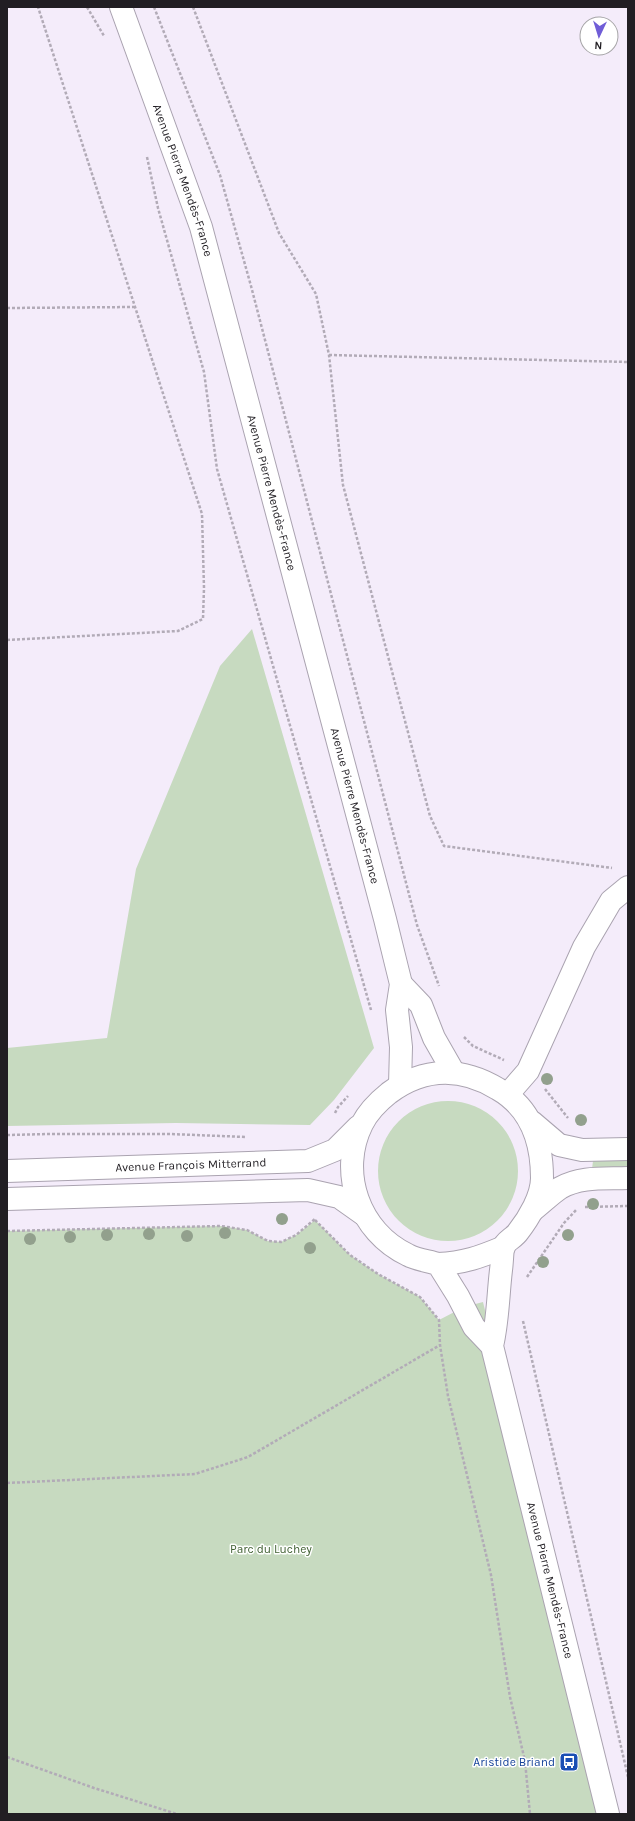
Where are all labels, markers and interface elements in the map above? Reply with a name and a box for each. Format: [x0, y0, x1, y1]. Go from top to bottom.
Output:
north arrow [579, 16, 619, 56]
text: N [594, 39, 603, 52]
street label: Avenue Pierre Mendès-France [150, 102, 216, 258]
street label: Avenue Pierre Mendès-France [244, 413, 299, 572]
street label: Avenue Pierre Mendès-France [327, 726, 382, 885]
street label: Avenue François Mitterrand [115, 1155, 267, 1174]
street label: Avenue Pierre Mendès-France [524, 1500, 576, 1660]
park label: Parc du Luchey [230, 1542, 312, 1556]
bus stop icon: Aristide Briand [558, 1751, 580, 1773]
place label: Aristide Briand [473, 1755, 555, 1769]

